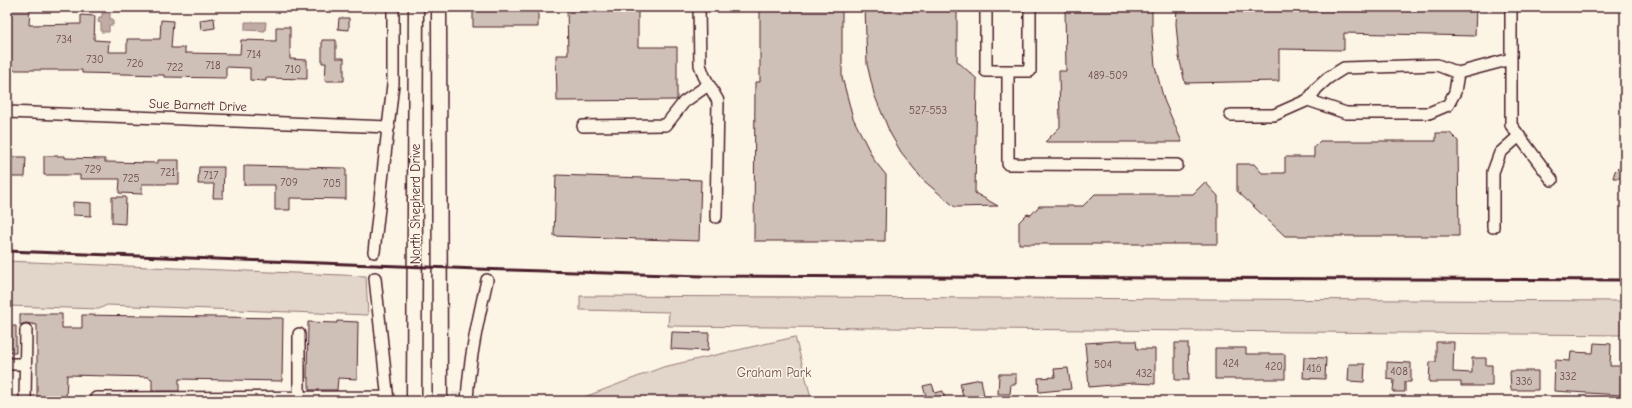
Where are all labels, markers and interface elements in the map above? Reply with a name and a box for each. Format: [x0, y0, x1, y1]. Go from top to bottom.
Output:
house number: 734 [56, 33, 72, 46]
house number: 714 [247, 48, 261, 61]
house number: 730 [86, 53, 104, 66]
house number: 726 [127, 57, 143, 70]
house number: 718 [205, 59, 221, 72]
house number: 722 [167, 61, 184, 74]
house number: 710 [285, 63, 301, 76]
house number: 489-509 [1088, 69, 1128, 82]
street label: Sue Barnett Drive [149, 96, 248, 114]
house number: 527-553 [909, 104, 947, 117]
street label: North Shepherd Drive [408, 143, 423, 264]
house number: 729 [85, 163, 102, 176]
house number: 721 [160, 166, 176, 179]
house number: 717 [204, 169, 218, 182]
house number: 725 [123, 172, 139, 185]
house number: 709 [280, 176, 298, 189]
house number: 705 [323, 177, 341, 190]
house number: 424 [1223, 357, 1239, 370]
house number: 504 [1094, 358, 1112, 371]
house number: 420 [1265, 360, 1283, 373]
house number: 416 [1306, 362, 1322, 375]
park label: Graham Park [737, 365, 812, 380]
house number: 408 [1390, 365, 1408, 378]
house number: 432 [1136, 367, 1153, 380]
house number: 332 [1560, 370, 1577, 383]
house number: 336 [1515, 375, 1533, 388]

